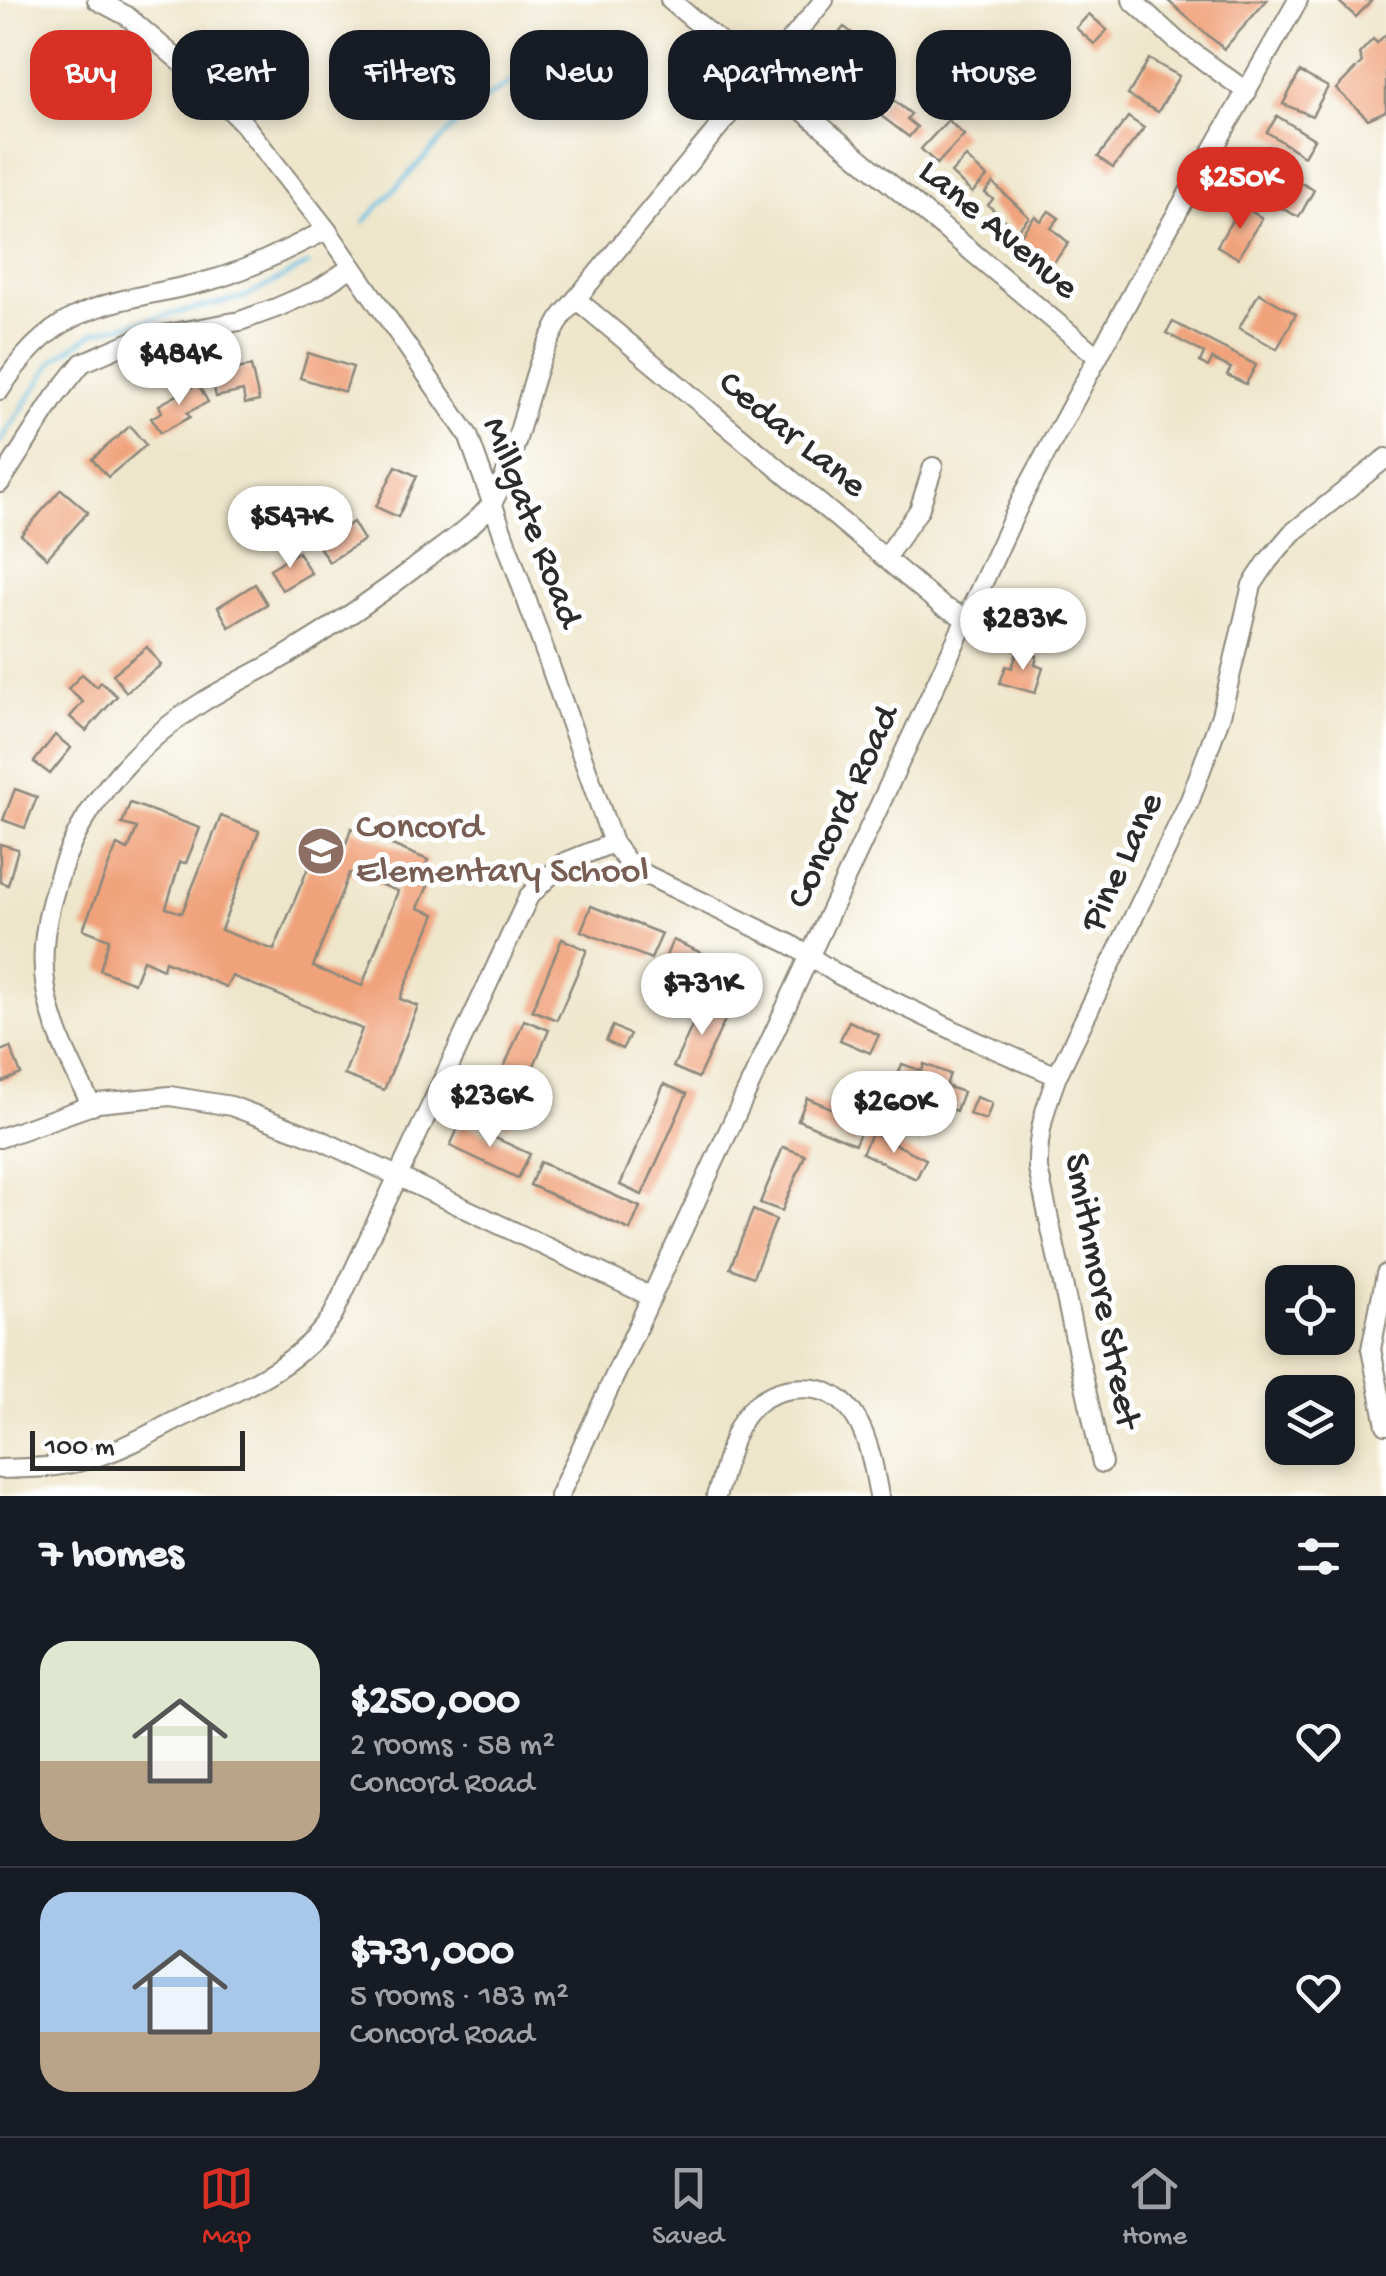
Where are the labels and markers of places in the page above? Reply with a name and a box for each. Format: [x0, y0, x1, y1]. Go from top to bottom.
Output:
pin: $250K [1170, 147, 1310, 232]
pin: $484K [109, 323, 249, 408]
pin: $547K [220, 486, 360, 571]
pin: $283K [953, 588, 1093, 673]
place label: Concord Elementary School [356, 807, 649, 895]
school or university icon: Concord Elementary School [295, 825, 347, 877]
pin: $731K [632, 953, 772, 1038]
pin: $236K [420, 1065, 560, 1150]
pin: $260K [824, 1071, 964, 1156]

